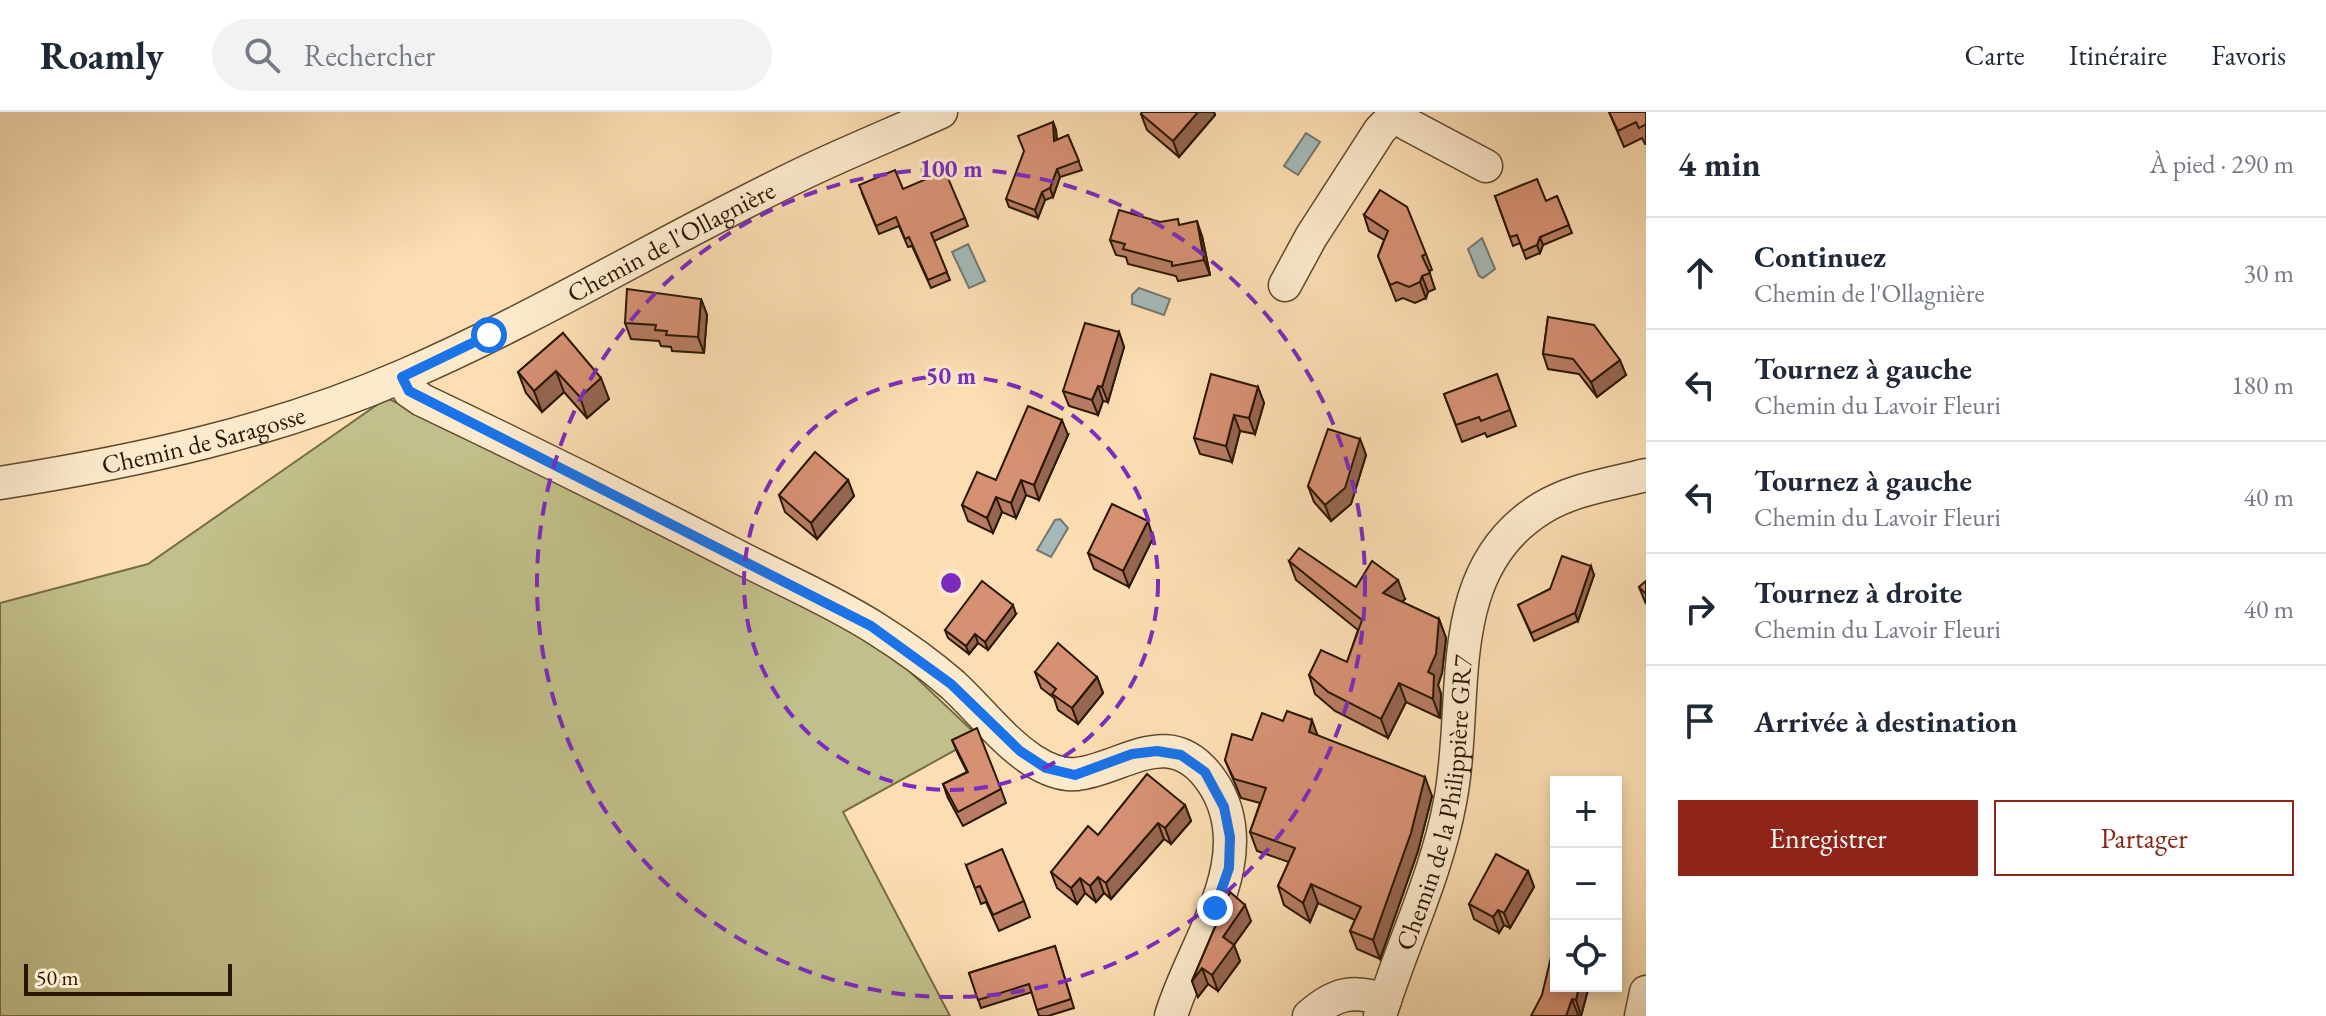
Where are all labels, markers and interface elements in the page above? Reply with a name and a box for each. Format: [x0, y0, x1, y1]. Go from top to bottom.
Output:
search box [212, 19, 772, 91]
text: Roamly [40, 31, 164, 80]
icon: search [240, 33, 284, 77]
text: Rechercher [304, 36, 435, 75]
text: Carte [1965, 37, 2025, 73]
text: Itinéraire [2069, 37, 2167, 73]
text: Favoris [2211, 37, 2286, 73]
text: 4 min [1678, 142, 1761, 186]
text: À pied · 290 m [2149, 147, 2294, 181]
text: 100 m [919, 153, 983, 184]
street label: Chemin de l'Ollagnière [561, 173, 781, 310]
text: Continuez [1754, 237, 1886, 276]
icon: ahead [1678, 251, 1722, 295]
text: 30 m [2244, 256, 2294, 290]
text: Chemin de l'Ollagnière [1754, 276, 1985, 310]
route start [471, 317, 507, 353]
text: Tournez à gauche [1754, 349, 1972, 388]
text: 50 m [926, 360, 976, 391]
icon: left [1678, 363, 1722, 407]
text: 180 m [2231, 368, 2294, 402]
text: Chemin du Lavoir Fleuri [1754, 388, 2001, 422]
street label: Chemin de Saragosse [99, 397, 309, 482]
text: Tournez à gauche [1754, 461, 1972, 500]
icon: left [1678, 475, 1722, 519]
text: 40 m [2244, 480, 2294, 514]
text: Chemin du Lavoir Fleuri [1754, 500, 2001, 534]
centre of rings [937, 569, 965, 597]
text: Tournez à droite [1754, 573, 1962, 612]
icon: right [1678, 587, 1722, 631]
text: 40 m [2244, 592, 2294, 626]
text: Chemin du Lavoir Fleuri [1754, 612, 2001, 646]
street label: Chemin de la Philippière GR7 [1387, 653, 1480, 955]
icon: arrive [1678, 699, 1722, 743]
text: Arrivée à destination [1754, 702, 2017, 741]
map controls [1550, 776, 1622, 992]
button: + [1550, 776, 1622, 848]
button: Enregistrer [1678, 800, 1978, 876]
button: Partager [1994, 800, 2294, 876]
button: − [1550, 848, 1622, 920]
route end [1197, 890, 1233, 926]
button: locate [1550, 920, 1622, 992]
scale bar [24, 960, 232, 996]
text: 50 m [36, 963, 79, 992]

